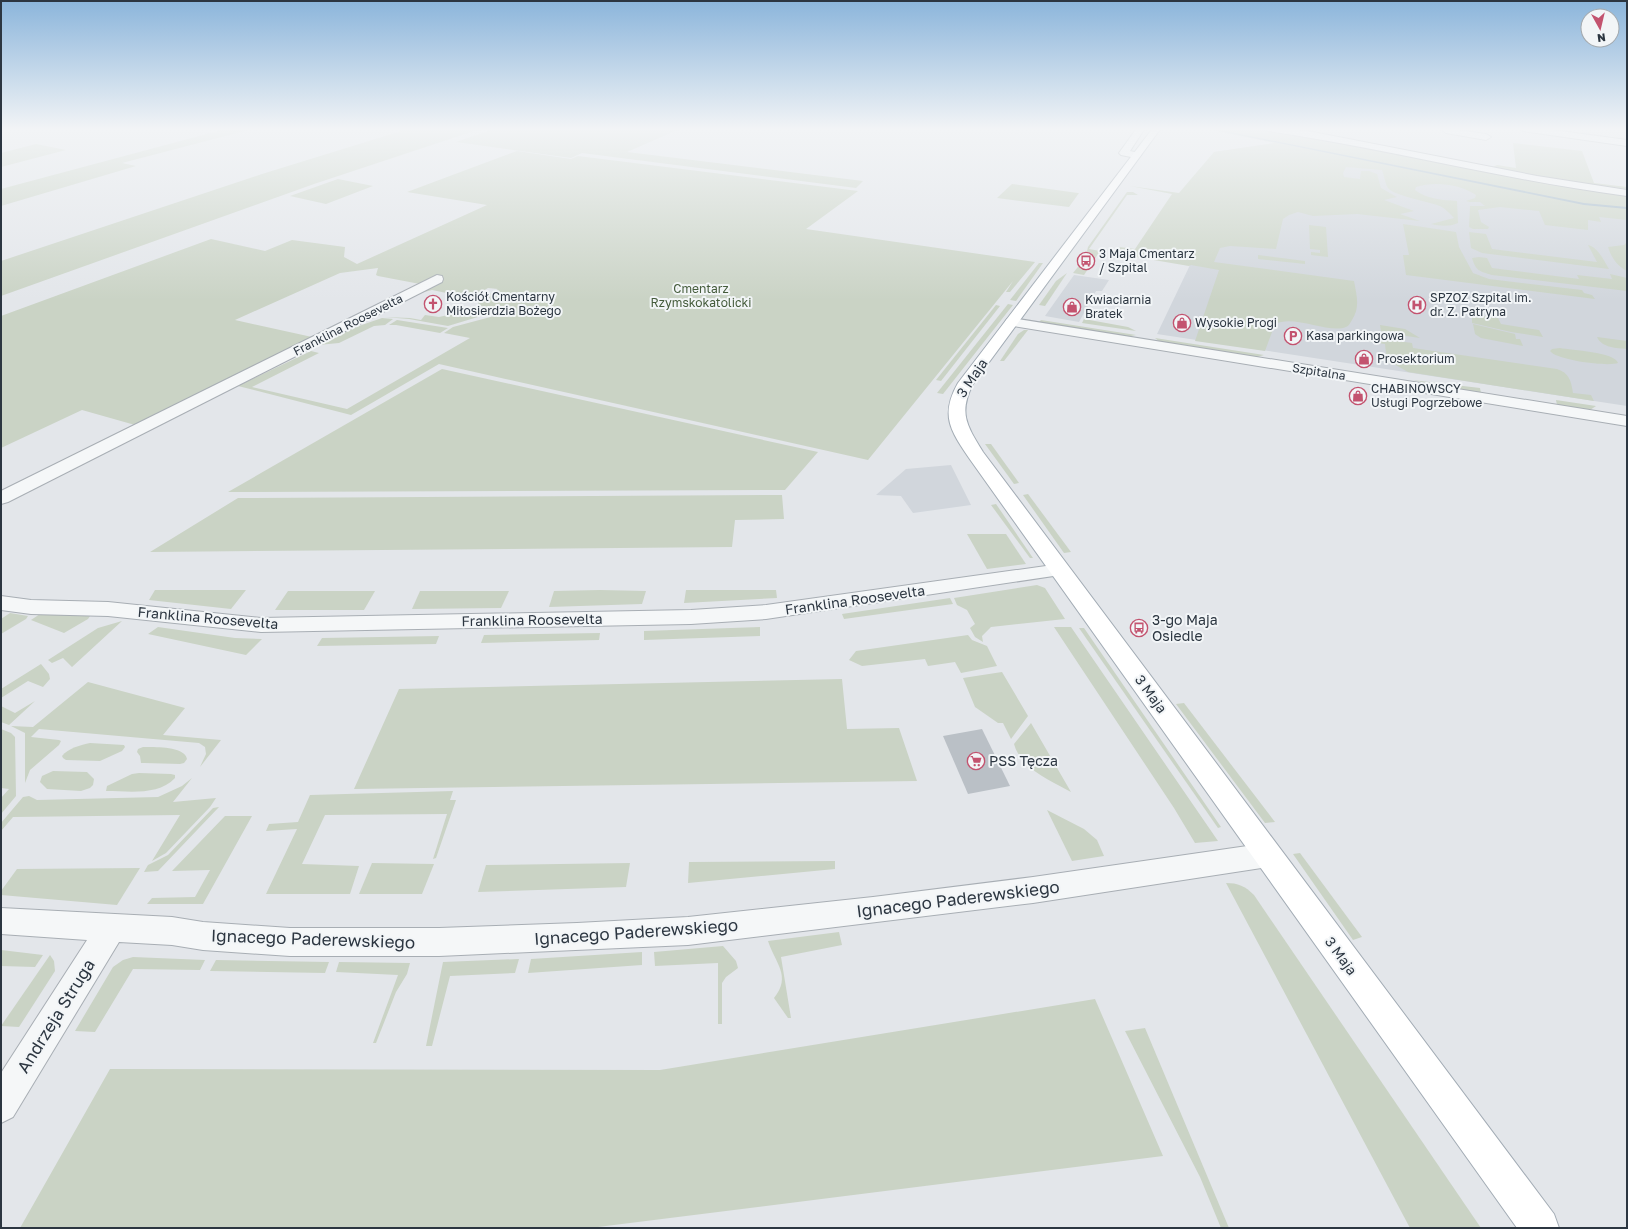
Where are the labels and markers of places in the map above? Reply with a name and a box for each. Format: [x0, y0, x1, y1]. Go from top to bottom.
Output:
place label: 3 Maja Cmentarz / Szpital [1099, 246, 1195, 275]
bus stop icon: 3 Maja Cmentarz / Szpital [1076, 251, 1096, 271]
place label: Kościół Cmentarny Miłosierdzia Bożego [446, 289, 561, 318]
place label: SPZOZ Szpital im. dr. Z. Patryna [1430, 290, 1532, 319]
place label: Kwiaciarnia Bratek [1085, 292, 1151, 321]
church icon: Kościół Cmentarny Miłosierdzia Bożego [423, 294, 443, 314]
hospital icon: SPZOZ Szpital im. dr. Z. Patryna [1407, 295, 1427, 315]
shop icon: Kwiaciarnia Bratek [1062, 297, 1082, 317]
shop icon: Wysokie Progi [1172, 313, 1192, 333]
place label: Wysokie Progi [1195, 315, 1277, 330]
parking icon: Kasa parkingowa [1283, 326, 1303, 346]
place label: Kasa parkingowa [1306, 328, 1404, 343]
shop icon: Prosektorium [1354, 349, 1374, 369]
place label: Prosektorium [1377, 351, 1455, 366]
place label: CHABINOWSCY Usługi Pogrzebowe [1371, 381, 1482, 410]
shop icon: CHABINOWSCY Usługi Pogrzebowe [1348, 386, 1368, 406]
place label: 3-go Maja Osiedle [1152, 611, 1218, 644]
bus stop icon: 3-go Maja Osiedle [1129, 618, 1149, 638]
supermarket icon: PSS Tęcza [966, 751, 986, 771]
place label: PSS Tęcza [989, 752, 1058, 769]

